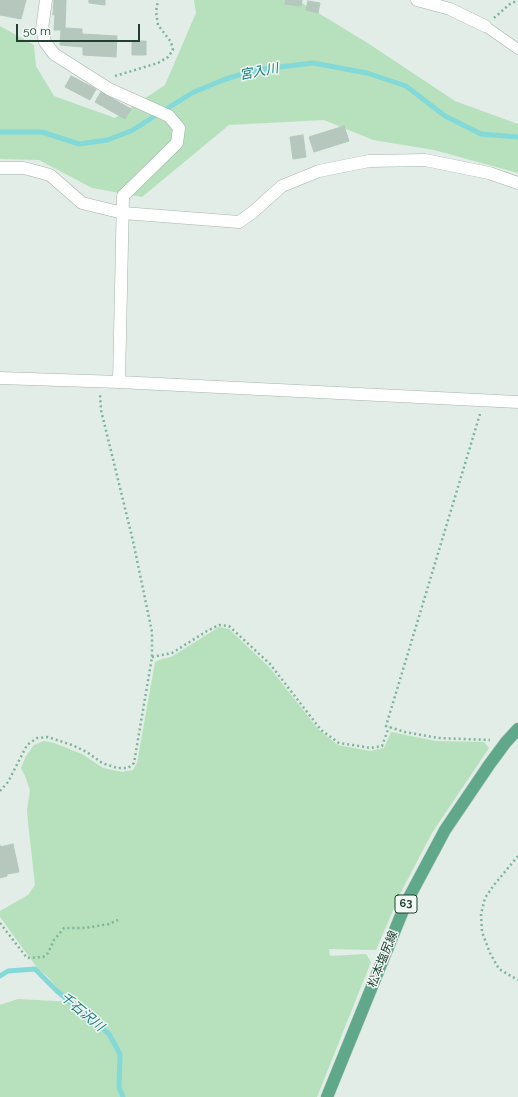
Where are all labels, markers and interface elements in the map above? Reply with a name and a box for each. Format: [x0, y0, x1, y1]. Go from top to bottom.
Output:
scale bar [18, 16, 142, 42]
text: 50 m [23, 24, 51, 38]
water label: 宮入川 [238, 61, 280, 83]
road number: 63 [395, 895, 417, 913]
street label: 松本塩尻線 [365, 928, 401, 990]
water label: 千石沢川 [57, 989, 107, 1035]

